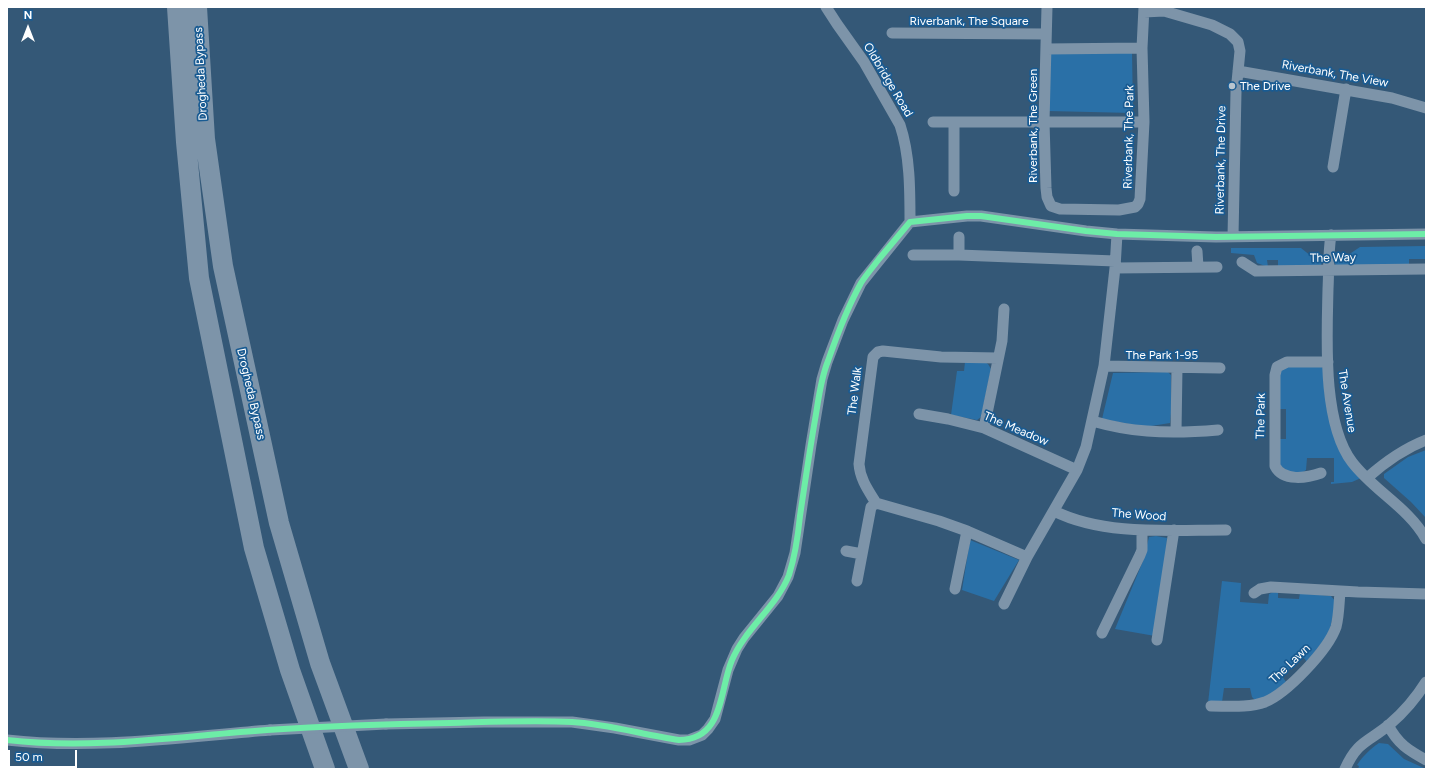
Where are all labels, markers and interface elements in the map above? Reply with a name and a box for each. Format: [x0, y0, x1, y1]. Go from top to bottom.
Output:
north arrow [8, 8, 48, 48]
text: N [24, 9, 32, 22]
street label: Riverbank, The Square [910, 14, 1028, 28]
street label: Drogheda Bypass [191, 27, 211, 121]
street label: Oldbridge Road [860, 40, 916, 120]
street label: Riverbank, The View [1281, 58, 1389, 90]
street label: Riverbank, The Green [1026, 69, 1040, 183]
place label: The Drive [1240, 79, 1291, 93]
marker: The Drive [1227, 81, 1237, 91]
street label: Riverbank, The Park [1121, 85, 1137, 189]
street label: Riverbank, The Drive [1213, 105, 1229, 215]
street label: The Way [1310, 250, 1356, 266]
street label: Drogheda Bypass [233, 347, 269, 441]
street label: The Park 1-95 [1126, 348, 1198, 362]
street label: The Walk [845, 366, 865, 416]
street label: The Avenue [1335, 369, 1359, 433]
street label: The Park [1253, 393, 1269, 439]
street label: The Meadow [981, 409, 1051, 449]
street label: The Wood [1111, 506, 1167, 524]
street label: The Lawn [1267, 641, 1313, 687]
scale bar [10, 742, 79, 768]
text: 50 m [15, 750, 43, 764]

